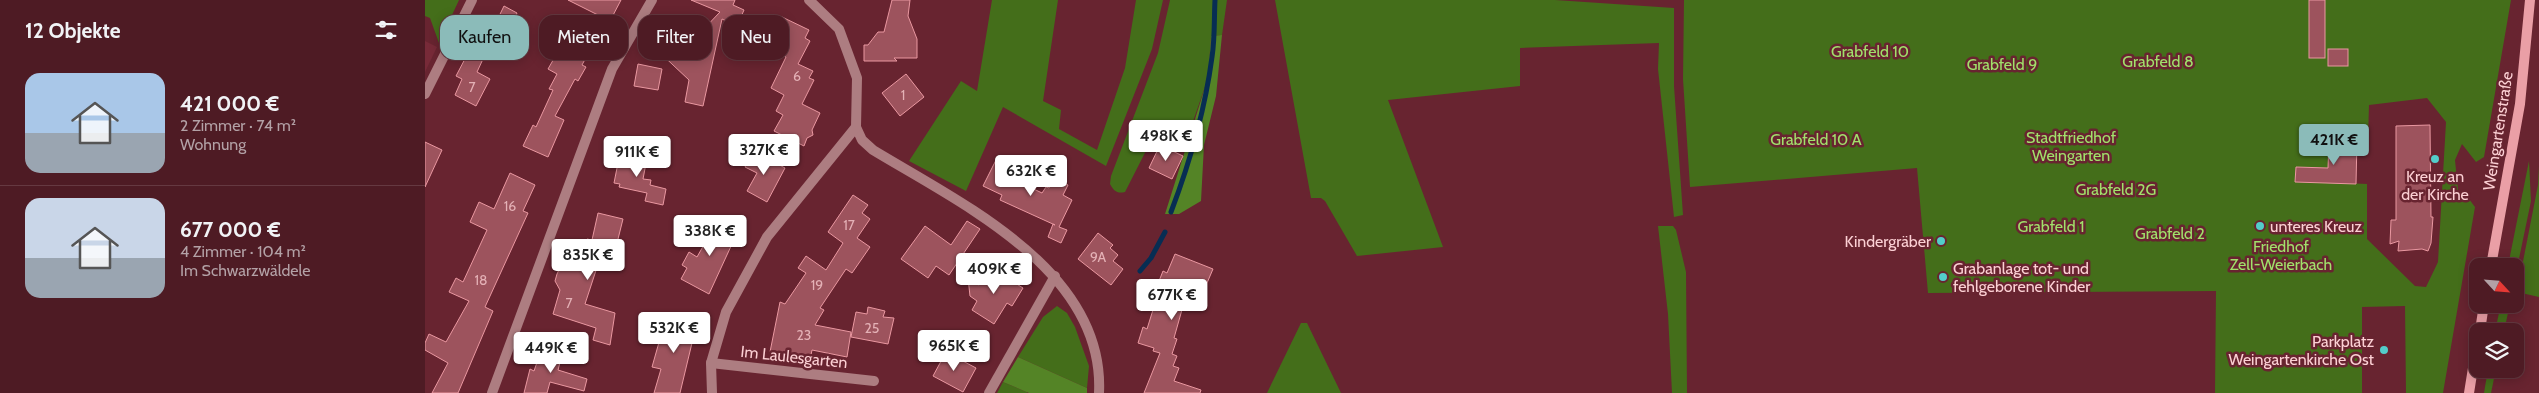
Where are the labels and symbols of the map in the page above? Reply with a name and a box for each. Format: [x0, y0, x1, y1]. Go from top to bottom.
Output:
park label: Grabfeld 10 [1831, 42, 1909, 61]
park label: Grabfeld 8 [2122, 52, 2194, 71]
park label: Grabfeld 9 [1967, 55, 2037, 74]
house number: 6 [793, 67, 801, 85]
street label: Weingartenstraße [2479, 70, 2517, 192]
house number: 7 [468, 78, 476, 96]
house number: 1 [901, 86, 905, 104]
pin: 498K € [1125, 120, 1207, 162]
pin: 421K € [2293, 124, 2375, 166]
park label: Stadtfriedhof Weingarten [2026, 128, 2117, 165]
park label: Grabfeld 10 A [1770, 130, 1862, 149]
pin: 327K € [723, 134, 805, 176]
pin: 911K € [596, 136, 678, 178]
marker: Kreuz an der Kirche [2429, 153, 2441, 165]
pin: 632K € [990, 154, 1072, 197]
place label: Kreuz an der Kirche [2401, 167, 2469, 204]
park label: Grabfeld 2G [2076, 180, 2156, 199]
house number: 16 [504, 197, 516, 215]
pin: 338K € [669, 214, 751, 257]
house number: 17 [843, 216, 855, 234]
park label: Grabfeld 1 [2018, 217, 2084, 236]
place label: unteres Kreuz [2270, 217, 2362, 236]
marker: unteres Kreuz [2254, 220, 2266, 232]
park label: Grabfeld 2 [2135, 224, 2205, 243]
place label: Kindergräber [1844, 232, 1932, 251]
marker: Kindergräber [1935, 235, 1947, 247]
park label: Friedhof Zell-Weierbach [2230, 237, 2332, 274]
pin: 835K € [547, 238, 629, 281]
house number: 9A [1090, 248, 1106, 266]
pin: 409K € [953, 252, 1035, 295]
north arrow [2469, 258, 2524, 312]
place label: Grabanlage tot- und fehlgeborene Kinder [1953, 259, 2091, 296]
house number: 18 [474, 271, 488, 289]
marker: Grabanlage tot- und fehlgeborene Kinder [1937, 271, 1949, 283]
house number: 19 [811, 276, 823, 294]
pin: 677K € [1131, 278, 1213, 321]
house number: 7 [565, 294, 573, 312]
pin: 532K € [633, 312, 715, 354]
house number: 25 [865, 319, 879, 337]
house number: 23 [797, 326, 811, 344]
pin: 965K € [913, 330, 995, 372]
pin: 449K € [510, 332, 592, 374]
place label: Parkplatz Weingartenkirche Ost [2228, 332, 2375, 369]
street label: Im Laulesgarten [740, 342, 848, 372]
marker: Parkplatz Weingartenkirche Ost [2378, 344, 2390, 356]

